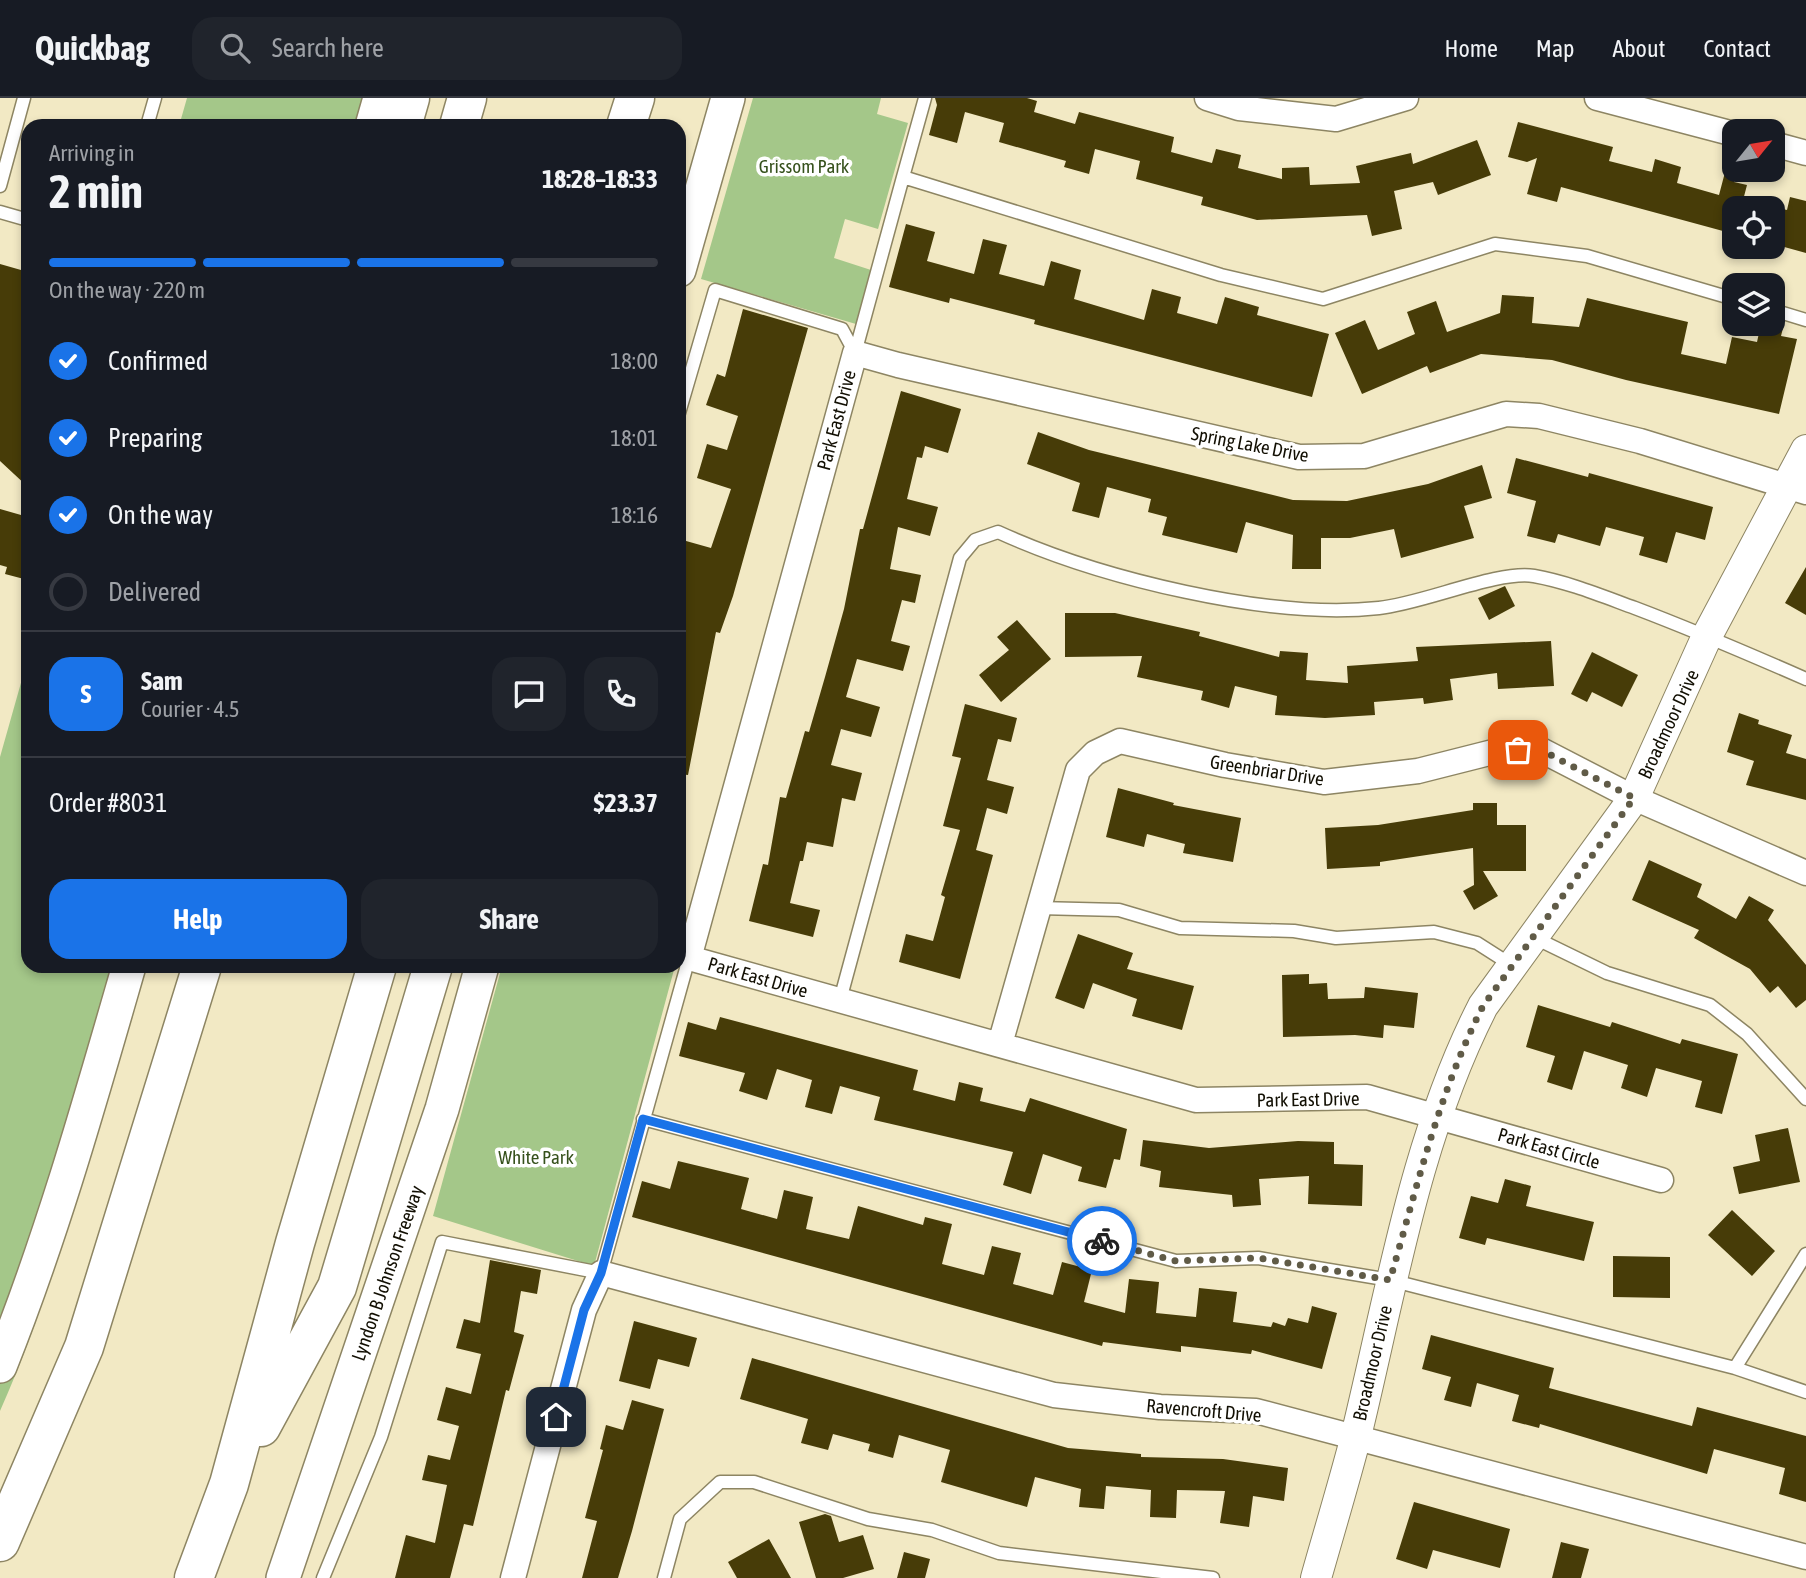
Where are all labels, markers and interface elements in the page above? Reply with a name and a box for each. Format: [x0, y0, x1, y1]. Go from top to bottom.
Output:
search box [192, 17, 682, 80]
text: Quickbag [35, 29, 150, 67]
icon: search [216, 29, 254, 67]
text: Search here [272, 33, 384, 63]
text: Home [1444, 35, 1498, 62]
text: Map [1536, 35, 1574, 62]
text: About [1612, 35, 1665, 62]
text: Contact [1703, 35, 1771, 62]
north arrow [1722, 119, 1785, 182]
map controls [1722, 119, 1785, 336]
text: Arriving in [49, 140, 135, 166]
park label: Grissom Park [759, 155, 850, 177]
text: 18:28–18:33 [542, 164, 658, 194]
text: 2 min [49, 165, 143, 218]
button: locate [1722, 196, 1785, 259]
button: layers [1722, 273, 1785, 336]
text: On the way · 220 m [49, 277, 205, 303]
icon: check [49, 342, 87, 380]
text: Confirmed [108, 346, 208, 376]
text: 18:00 [610, 348, 658, 374]
street label: Park East Drive [812, 367, 860, 473]
icon: check [49, 419, 87, 457]
street label: Spring Lake Drive [1189, 422, 1311, 466]
text: Preparing [108, 423, 202, 453]
text: 18:01 [610, 425, 658, 451]
icon: check [49, 496, 87, 534]
text: On the way [108, 500, 213, 530]
text: 18:16 [611, 502, 658, 528]
text: Delivered [108, 577, 201, 607]
button: chat [492, 657, 566, 731]
button: phone [584, 657, 658, 731]
text: Sam [141, 666, 183, 696]
street label: Broadmoor Drive [1633, 666, 1703, 782]
text: S [81, 679, 91, 709]
text: Courier · 4.5 [141, 696, 240, 722]
pin [1488, 720, 1548, 780]
icon: bag [1499, 731, 1537, 769]
street label: Greenbriar Drive [1209, 750, 1325, 790]
text: Order #8031 [49, 788, 168, 818]
text: $23.37 [594, 788, 658, 818]
button: Help [49, 879, 347, 959]
button: Share [361, 879, 658, 959]
street label: Park East Drive [705, 952, 811, 1002]
street label: Park East Drive [1256, 1087, 1360, 1111]
street label: Park East Circle [1495, 1123, 1603, 1173]
park label: White Park [498, 1146, 574, 1168]
street label: Lyndon B Johnson Freeway [347, 1182, 427, 1363]
courier [1067, 1206, 1137, 1276]
icon: bike [1083, 1222, 1121, 1260]
street label: Broadmoor Drive [1348, 1303, 1396, 1423]
pin [526, 1387, 586, 1447]
street label: Ravencroft Drive [1145, 1394, 1263, 1426]
icon: home [537, 1398, 575, 1436]

